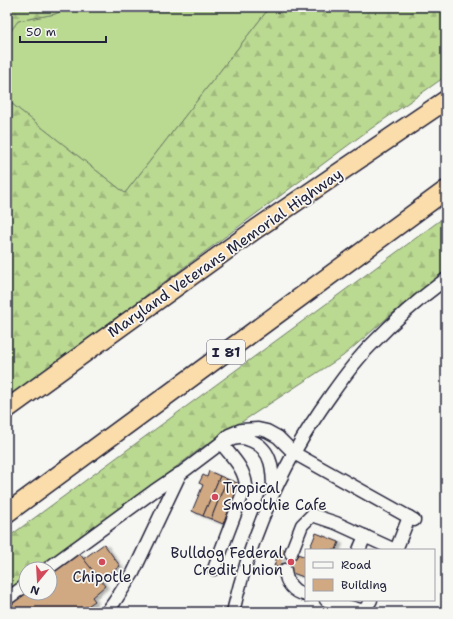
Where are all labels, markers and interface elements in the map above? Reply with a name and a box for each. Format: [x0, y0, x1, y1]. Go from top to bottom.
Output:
scale bar [20, 18, 106, 44]
text: 50 m [26, 24, 56, 40]
street label: Maryland Veterans Memorial Highway [104, 164, 346, 342]
road number: I 81 [207, 340, 245, 364]
place label: Tropical Smoothie Cafe [223, 478, 327, 515]
marker: Tropical Smoothie Cafe [210, 492, 220, 502]
place label: Bulldog Federal Credit Union [170, 543, 283, 580]
legend [305, 549, 435, 601]
marker: Chipotle [97, 557, 107, 567]
marker: Bulldog Federal Credit Union [286, 557, 296, 567]
text: Road [341, 557, 372, 573]
north arrow [18, 561, 58, 601]
place label: Chipotle [72, 567, 132, 587]
text: Building [341, 577, 387, 593]
text: N [28, 581, 42, 599]

